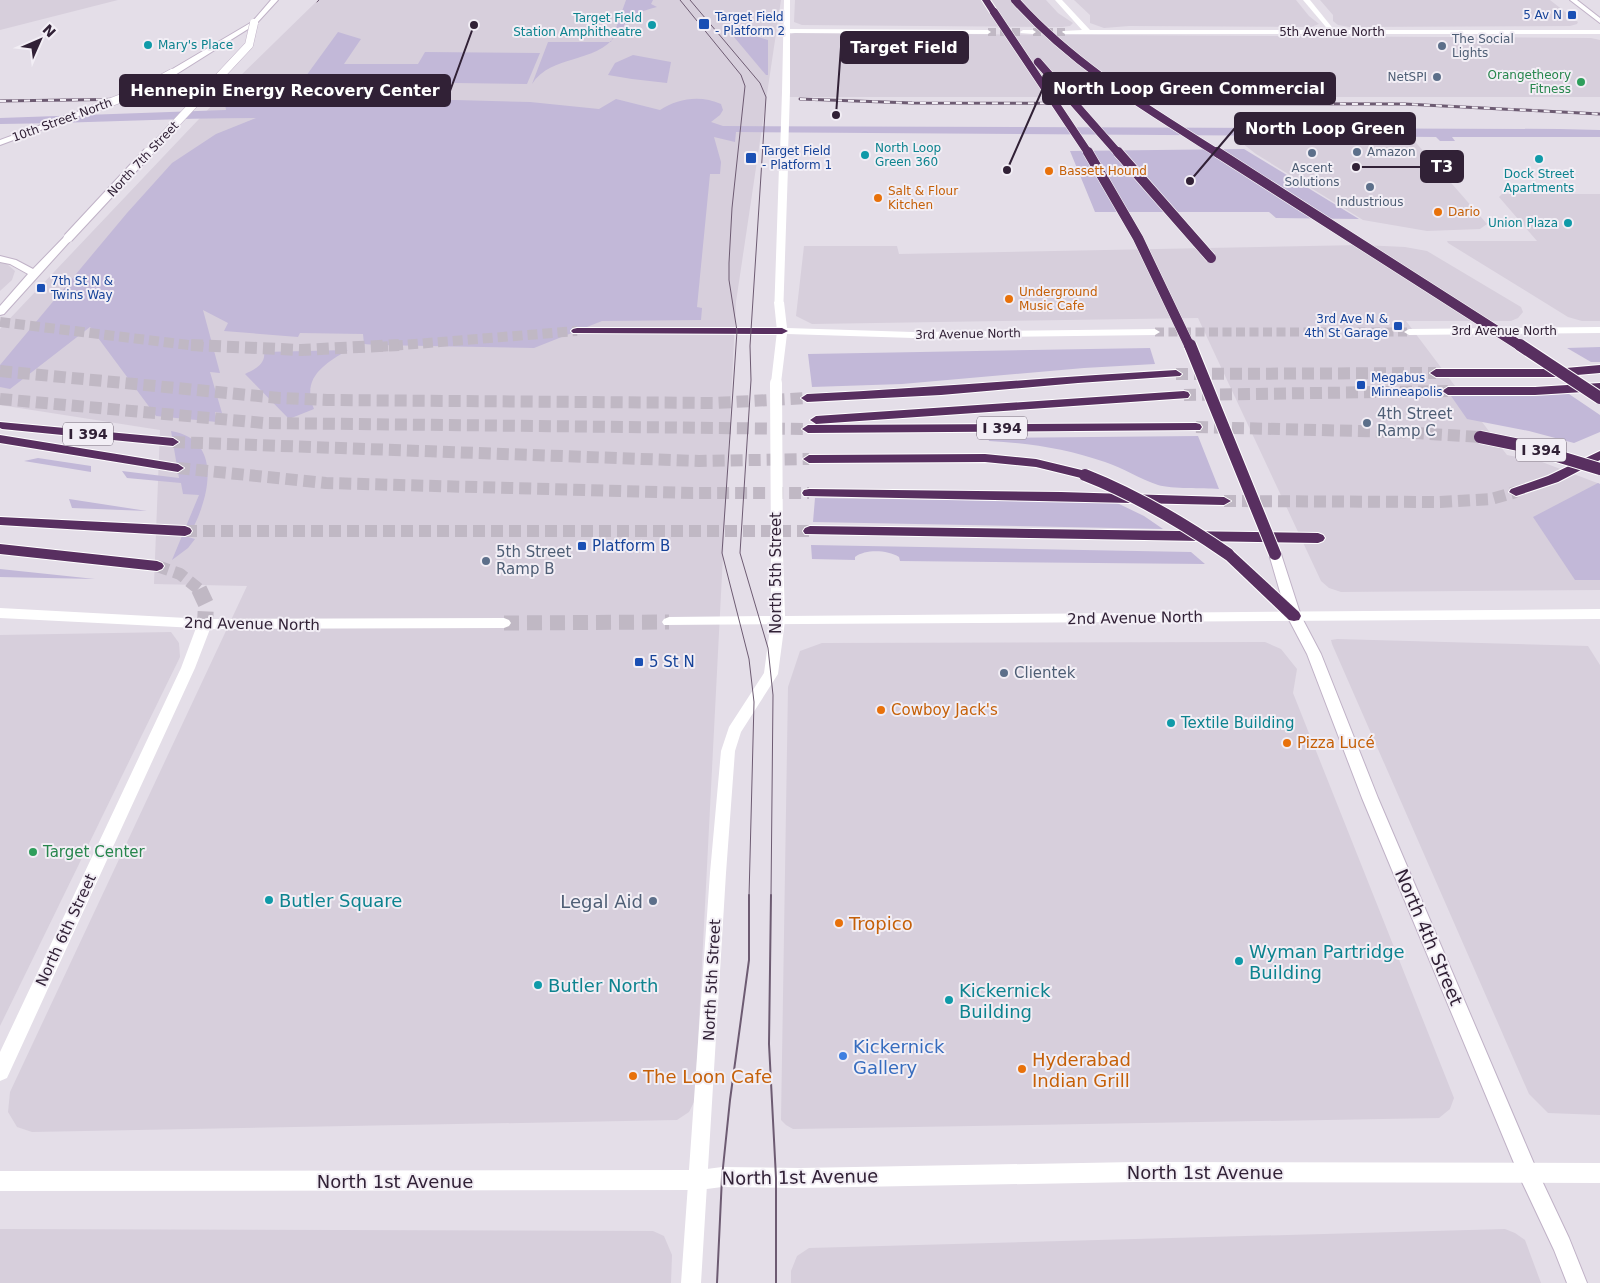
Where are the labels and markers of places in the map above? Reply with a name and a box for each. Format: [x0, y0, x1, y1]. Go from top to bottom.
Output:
place label: 5 Av N [1523, 8, 1562, 22]
marker: 5 Av N [1566, 9, 1578, 21]
place label: Target Field - Platform 2 [714, 10, 785, 38]
place label: Target Field Station Amphitheatre [513, 11, 642, 39]
marker: Target Field - Platform 2 [697, 17, 711, 31]
marker: Target Field Station Amphitheatre [646, 19, 658, 31]
callout: Target Field [841, 32, 968, 63]
place label: The Social Lights [1451, 32, 1514, 60]
place label: Mary's Place [158, 38, 233, 52]
marker: Mary's Place [142, 39, 154, 51]
marker: The Social Lights [1436, 40, 1448, 52]
place label: Orangetheory Fitness [1488, 68, 1571, 96]
place label: NetSPI [1388, 70, 1427, 84]
marker: NetSPI [1431, 71, 1443, 83]
callout: North Loop Green Commercial [1043, 73, 1335, 104]
callout: Hennepin Energy Recovery Center [120, 75, 450, 106]
marker: Orangetheory Fitness [1575, 76, 1587, 88]
callout: North Loop Green [1235, 113, 1415, 144]
place label: North Loop Green 360 [875, 141, 941, 169]
place label: Target Field - Platform 1 [761, 144, 832, 172]
place label: Amazon [1367, 145, 1416, 159]
marker: Amazon [1351, 146, 1363, 158]
marker: Ascent Solutions [1306, 147, 1318, 159]
marker: North Loop Green 360 [859, 149, 871, 161]
marker: Target Field - Platform 1 [744, 151, 758, 165]
callout: T3 [1421, 151, 1463, 182]
marker: Dock Street Apartments [1533, 153, 1545, 165]
place label: Ascent Solutions [1284, 161, 1340, 189]
place label: Bassett Hound [1059, 164, 1147, 178]
marker: Bassett Hound [1043, 165, 1055, 177]
place label: Dock Street Apartments [1504, 167, 1574, 195]
marker: Industrious [1364, 181, 1376, 193]
place label: Salt & Flour Kitchen [888, 184, 958, 212]
marker: Salt & Flour Kitchen [872, 192, 884, 204]
place label: Industrious [1337, 195, 1403, 209]
place label: Dario [1448, 205, 1480, 219]
marker: Dario [1432, 206, 1444, 218]
place label: Union Plaza [1488, 216, 1558, 230]
marker: Union Plaza [1562, 217, 1574, 229]
place label: 7th St N & Twins Way [50, 274, 113, 302]
marker: 7th St N & Twins Way [35, 282, 47, 294]
place label: Underground Music Cafe [1019, 285, 1098, 313]
marker: Underground Music Cafe [1003, 293, 1015, 305]
place label: 3rd Ave N & 4th St Garage [1304, 312, 1388, 340]
marker: 3rd Ave N & 4th St Garage [1392, 320, 1404, 332]
place label: Megabus Minneapolis [1371, 371, 1443, 399]
marker: Megabus Minneapolis [1355, 379, 1367, 391]
place label: 4th Street Ramp C [1377, 405, 1452, 440]
marker: 4th Street Ramp C [1361, 417, 1373, 429]
place label: Platform B [592, 537, 670, 555]
marker: Platform B [576, 540, 588, 552]
place label: 5th Street Ramp B [496, 543, 571, 578]
marker: 5th Street Ramp B [480, 555, 492, 567]
place label: 5 St N [649, 653, 695, 671]
marker: 5 St N [633, 656, 645, 668]
place label: Clientek [1014, 664, 1076, 682]
marker: Clientek [998, 667, 1010, 679]
place label: Cowboy Jack's [891, 701, 998, 719]
marker: Cowboy Jack's [875, 704, 887, 716]
place label: Textile Building [1180, 714, 1295, 732]
marker: Textile Building [1165, 717, 1177, 729]
place label: Pizza Lucé [1297, 734, 1375, 752]
marker: Pizza Lucé [1281, 737, 1293, 749]
place label: Target Center [42, 843, 145, 861]
marker: Target Center [27, 846, 39, 858]
place label: Butler Square [279, 890, 402, 911]
place label: Legal Aid [560, 891, 643, 912]
marker: Butler Square [263, 894, 275, 906]
marker: Legal Aid [647, 895, 659, 907]
place label: Tropico [848, 913, 913, 934]
marker: Tropico [833, 917, 845, 929]
place label: Wyman Partridge Building [1249, 941, 1405, 983]
marker: Wyman Partridge Building [1233, 955, 1245, 967]
place label: Butler North [548, 975, 658, 996]
marker: Butler North [532, 979, 544, 991]
place label: Kickernick Building [959, 980, 1051, 1022]
marker: Kickernick Building [943, 994, 955, 1006]
place label: Kickernick Gallery [853, 1036, 945, 1078]
place label: Hyderabad Indian Grill [1032, 1049, 1131, 1091]
marker: Kickernick Gallery [837, 1050, 849, 1062]
marker: Hyderabad Indian Grill [1016, 1063, 1028, 1075]
place label: The Loon Cafe [642, 1066, 772, 1087]
marker: The Loon Cafe [627, 1070, 639, 1082]

